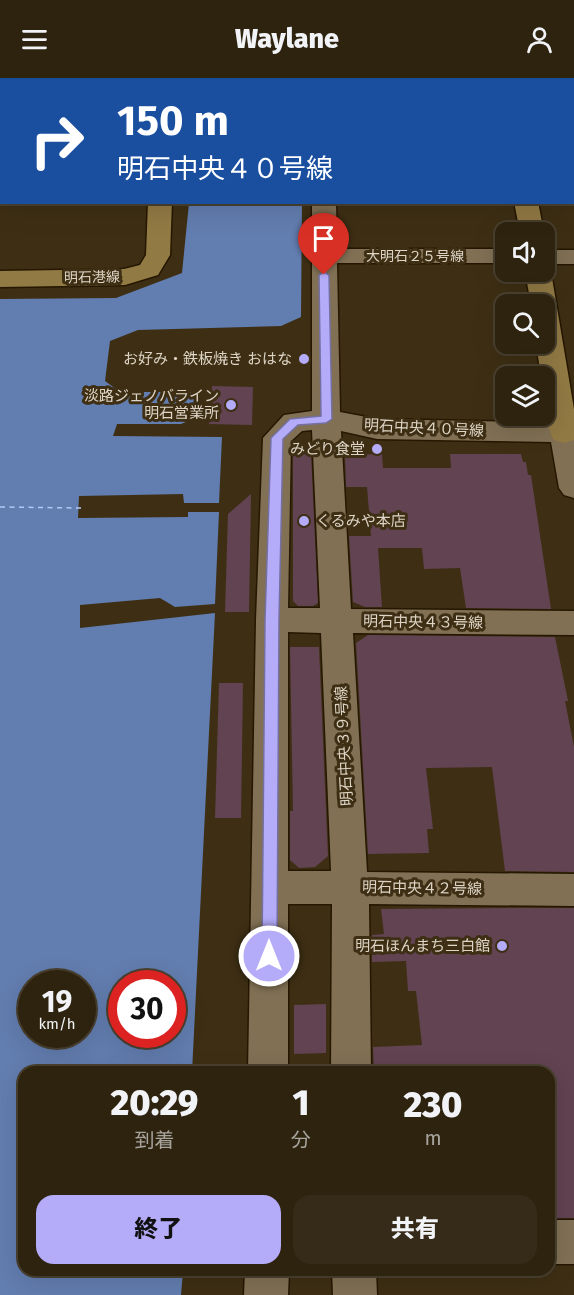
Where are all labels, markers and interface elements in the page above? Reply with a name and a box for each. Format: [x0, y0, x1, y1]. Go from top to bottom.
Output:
icon: menu [18, 23, 51, 56]
text: Waylane [235, 23, 339, 55]
icon: person [523, 23, 556, 56]
text: 150 m [117, 96, 229, 146]
icon: right [18, 102, 96, 180]
text: 明石中央４０号線 [117, 153, 333, 185]
pin [298, 213, 349, 275]
icon: arrive [307, 222, 340, 255]
map controls [495, 222, 555, 426]
button: sound [495, 222, 555, 282]
street label: 大明石２５号線 [366, 248, 464, 265]
street label: 明石港線 [64, 269, 120, 286]
button: search [495, 294, 555, 354]
place label: お好み・鉄板焼き おはな [123, 350, 292, 368]
marker: お好み・鉄板焼き おはな [297, 352, 311, 366]
button: layers [495, 366, 555, 426]
place label: 淡路ジェノバライン 明石営業所 [84, 387, 219, 422]
marker: 淡路ジェノバライン 明石営業所 [224, 398, 238, 412]
street label: 明石中央４０号線 [364, 416, 484, 440]
place label: みどり食堂 [290, 440, 365, 458]
marker: みどり食堂 [370, 442, 384, 456]
place label: くるみや本店 [316, 512, 406, 530]
marker: くるみや本店 [297, 514, 311, 528]
street label: 明石中央４３号線 [363, 612, 483, 632]
street label: 明石中央３９号線 [332, 686, 356, 806]
street label: 明石中央４２号線 [362, 878, 482, 898]
position arrow [237, 924, 301, 988]
place label: 明石ほんまち三白館 [355, 937, 490, 955]
marker: 明石ほんまち三白館 [495, 939, 509, 953]
speed limit sign: 30 [108, 970, 186, 1048]
text: 19 [42, 984, 72, 1020]
text: km/h [38, 1015, 76, 1033]
text: 20:29 [111, 1081, 198, 1125]
text: 1 [292, 1081, 309, 1125]
text: 230 [403, 1083, 462, 1127]
text: m [424, 1126, 442, 1150]
text: 到着 [134, 1128, 174, 1152]
text: 分 [291, 1128, 311, 1152]
button: 終了 [36, 1195, 281, 1264]
button: 共有 [293, 1195, 537, 1264]

